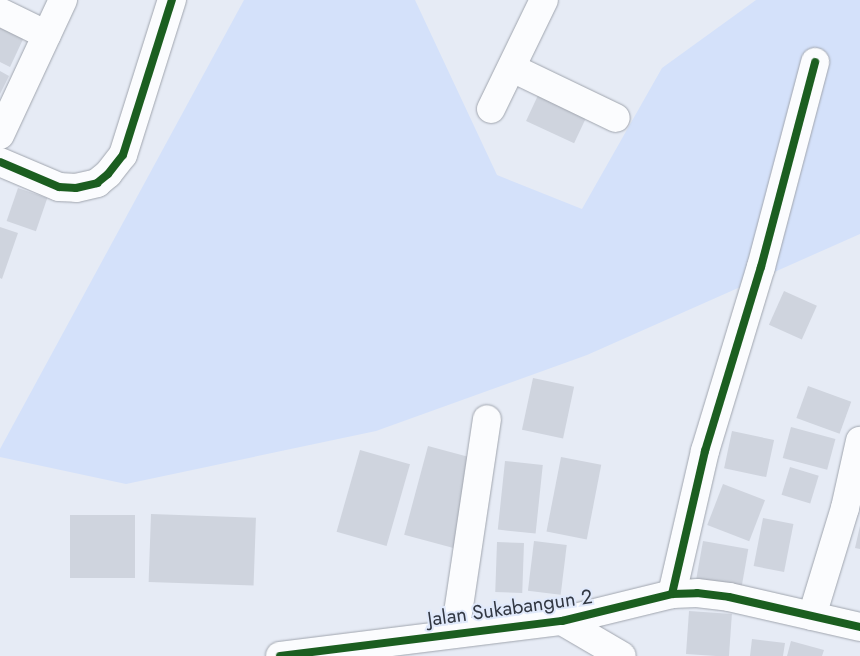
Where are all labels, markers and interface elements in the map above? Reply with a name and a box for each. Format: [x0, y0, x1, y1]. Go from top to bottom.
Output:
street label: Jalan Sukabangun 2 [426, 585, 594, 631]

